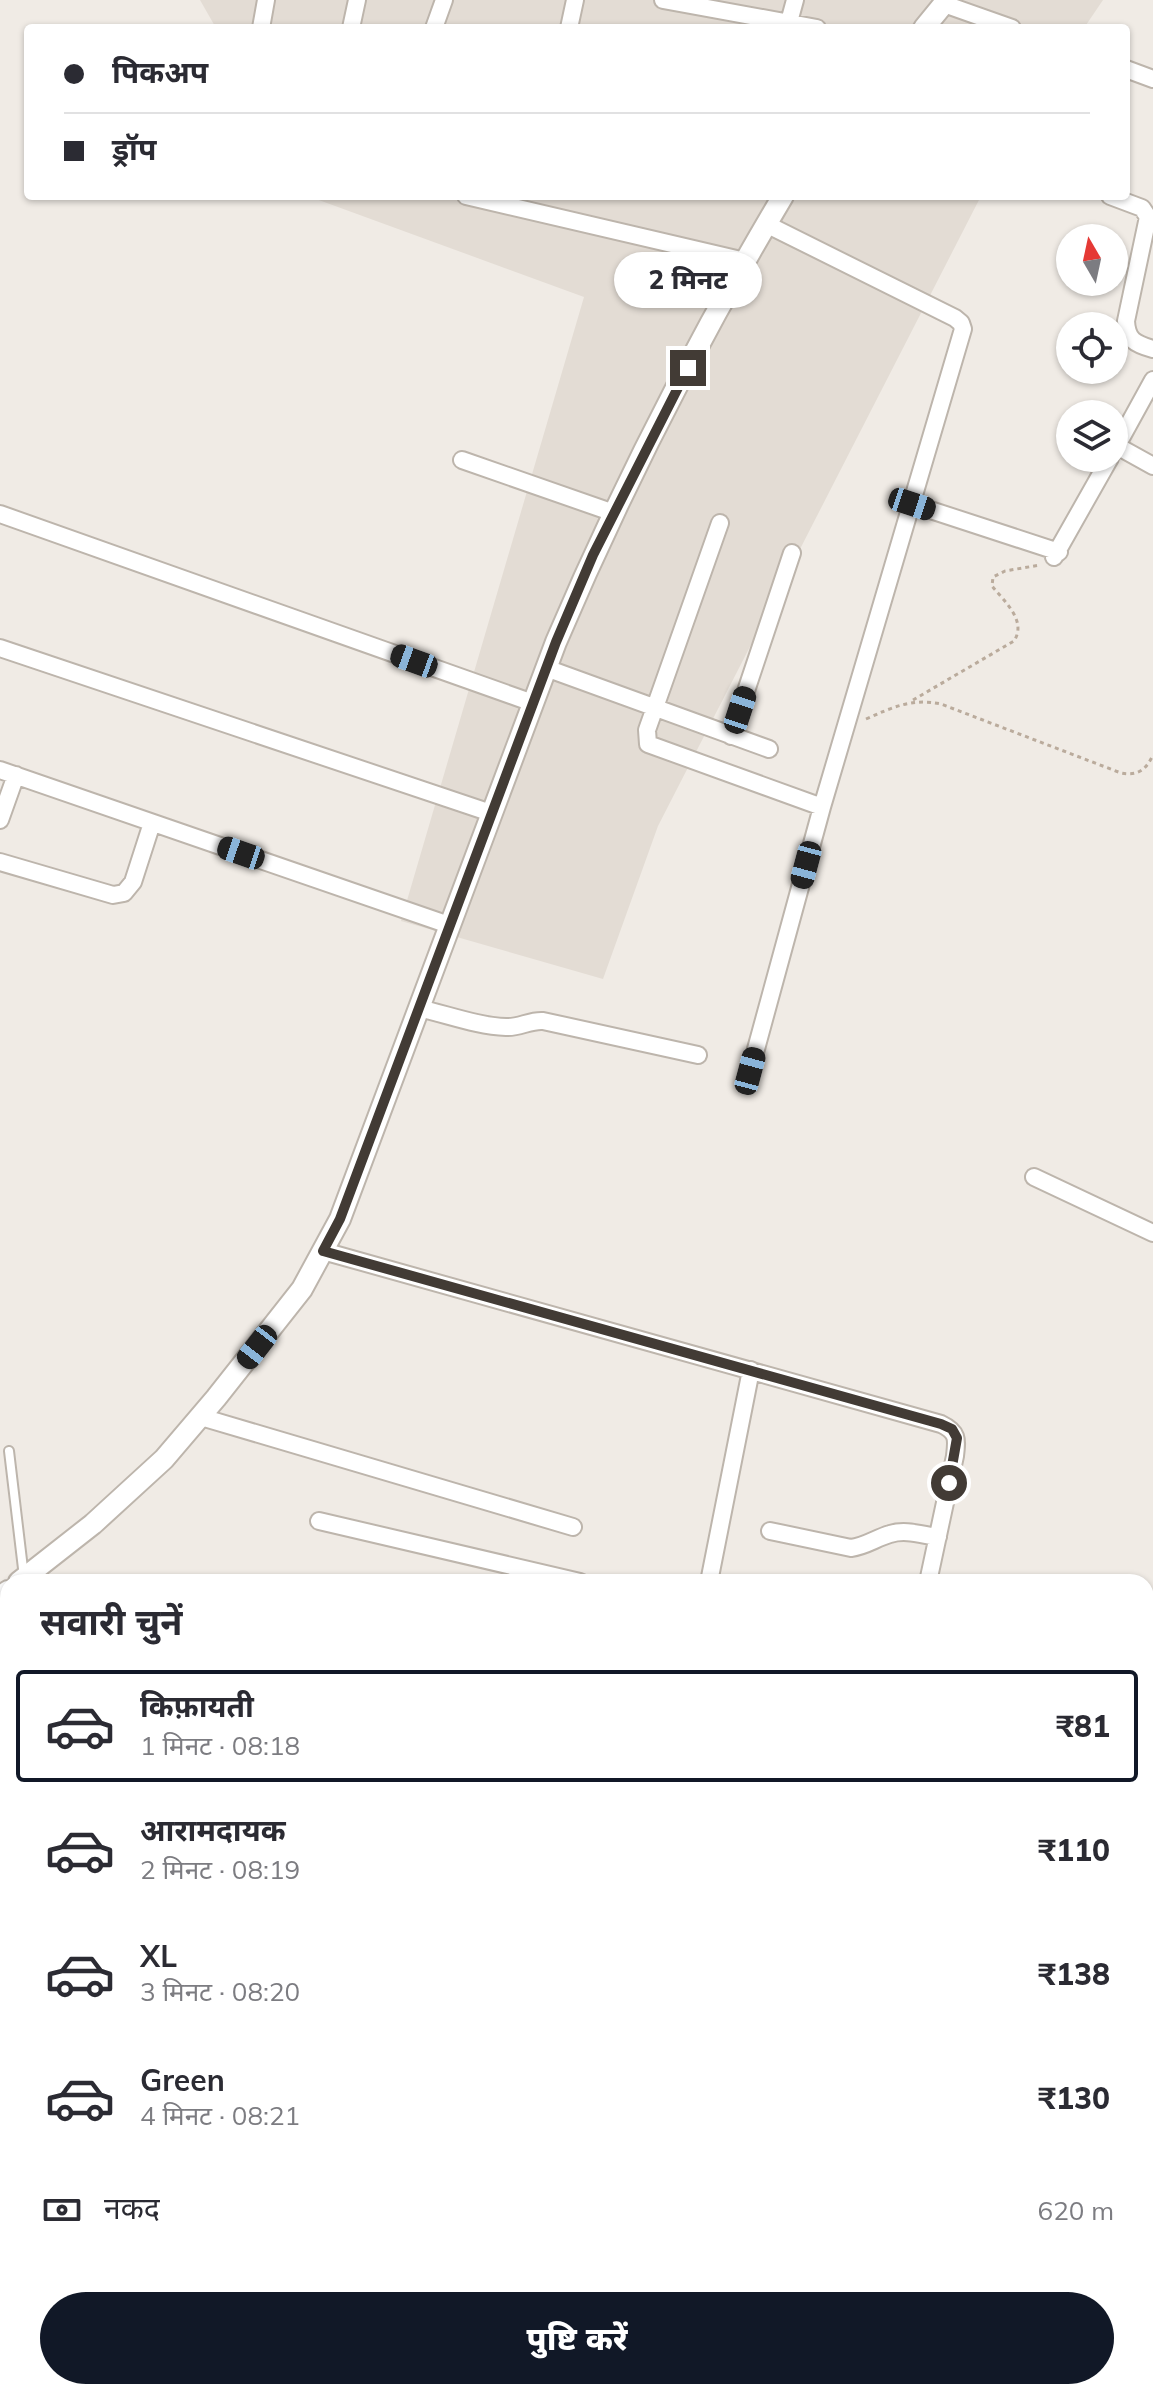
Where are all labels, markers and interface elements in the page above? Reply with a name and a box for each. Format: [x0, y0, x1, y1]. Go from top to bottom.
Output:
text: पिकअप [112, 53, 208, 91]
text: ड्रॉप [112, 130, 156, 168]
north arrow [1056, 224, 1128, 296]
map controls [1056, 224, 1128, 472]
callout: 2 मिनट [614, 252, 762, 308]
text: 2 मिनट [649, 263, 727, 296]
button: locate [1056, 312, 1128, 384]
route end [670, 350, 706, 386]
button: layers [1056, 400, 1128, 472]
car [885, 485, 939, 523]
car [387, 642, 441, 680]
car [721, 683, 759, 737]
car [214, 834, 268, 872]
car [788, 839, 824, 891]
car [732, 1045, 768, 1097]
car [233, 1321, 281, 1373]
route start [931, 1465, 967, 1501]
text: सवारी चुनें [40, 1599, 182, 1644]
text: किफ़ायती [140, 1687, 254, 1725]
icon: car [44, 1690, 116, 1762]
text: ₹81 [1056, 1707, 1110, 1745]
text: 1 मिनट · 08:18 [140, 1729, 300, 1762]
text: आरामदायक [140, 1811, 286, 1849]
icon: car [44, 1814, 116, 1886]
text: ₹110 [1038, 1831, 1110, 1869]
text: 2 मिनट · 08:19 [140, 1853, 300, 1886]
text: XL [140, 1937, 177, 1975]
icon: car [44, 1938, 116, 2010]
text: ₹138 [1038, 1955, 1110, 1993]
text: 3 मिनट · 08:20 [140, 1975, 300, 2008]
text: Green [140, 2061, 225, 2099]
icon: car [44, 2062, 116, 2134]
text: ₹130 [1038, 2079, 1110, 2117]
text: 4 मिनट · 08:21 [140, 2099, 300, 2132]
icon: cash [40, 2188, 84, 2232]
text: नकद [104, 2189, 160, 2227]
text: 620 m [1038, 2194, 1114, 2227]
button: पुष्टि करें [40, 2292, 1114, 2384]

